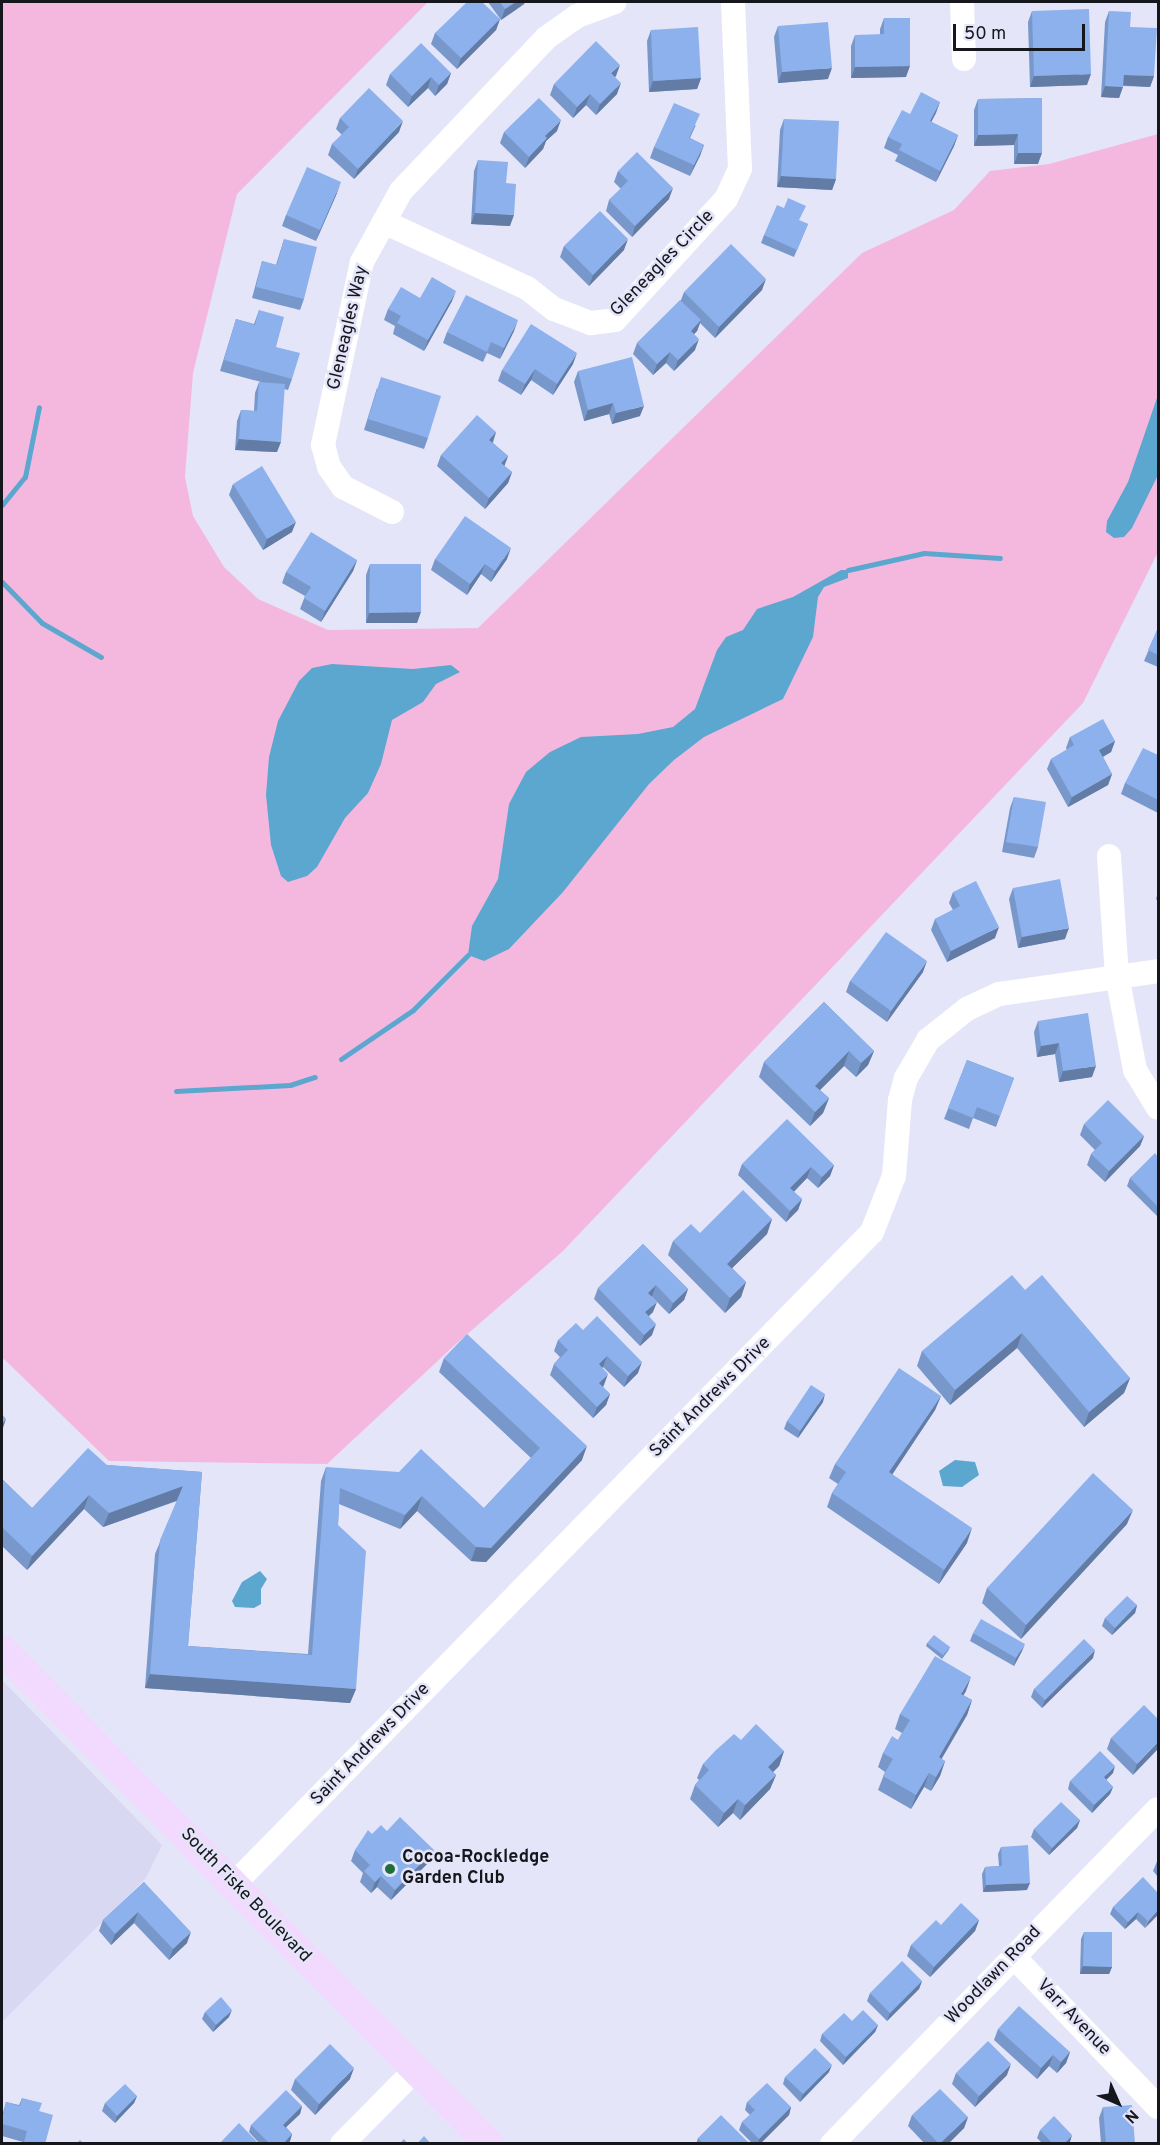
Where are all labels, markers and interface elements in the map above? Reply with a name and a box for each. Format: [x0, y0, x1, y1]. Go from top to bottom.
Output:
scale bar [956, 12, 1088, 50]
text: 50 m [964, 23, 1006, 46]
street label: Gleneagles Circle [607, 206, 719, 322]
street label: Gleneagles Way [324, 264, 374, 392]
street label: Saint Andrews Drive [646, 1333, 776, 1463]
street label: Saint Andrews Drive [307, 1679, 435, 1811]
street label: South Fiske Boulevard [175, 1824, 315, 1968]
place label: Cocoa-Rockledge Garden Club [402, 1848, 549, 1890]
marker: Cocoa-Rockledge Garden Club [383, 1862, 397, 1876]
street label: Woodlawn Road [942, 1922, 1046, 2030]
street label: Varr Avenue [1031, 1975, 1115, 2061]
north arrow [1088, 2073, 1148, 2133]
text: N [1120, 2105, 1142, 2127]

